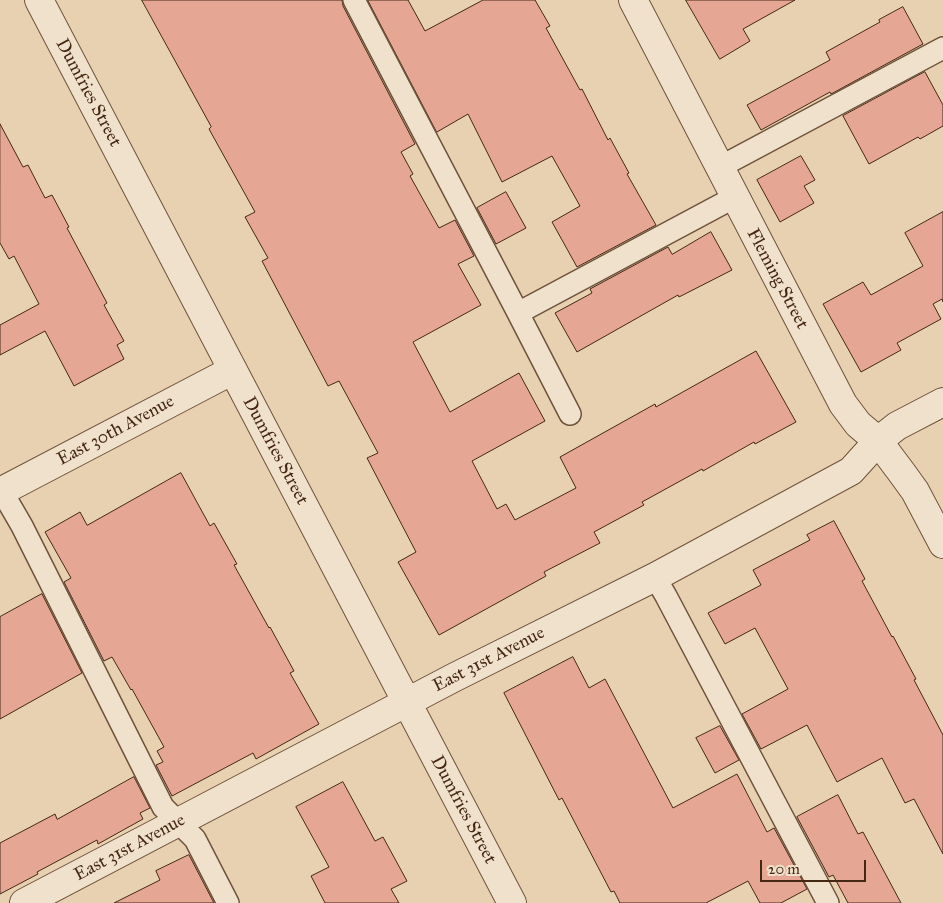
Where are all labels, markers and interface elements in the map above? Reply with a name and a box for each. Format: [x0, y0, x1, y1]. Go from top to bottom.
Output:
street label: Dumfries Street [50, 35, 126, 151]
street label: Fleming Street [741, 225, 813, 333]
street label: East 30th Avenue [54, 391, 178, 471]
street label: Dumfries Street [237, 393, 313, 509]
street label: East 31st Avenue [430, 623, 548, 697]
street label: Dumfries Street [425, 752, 501, 868]
street label: East 31st Avenue [71, 810, 189, 886]
scale bar [763, 850, 869, 882]
text: 20 m [768, 860, 800, 878]

